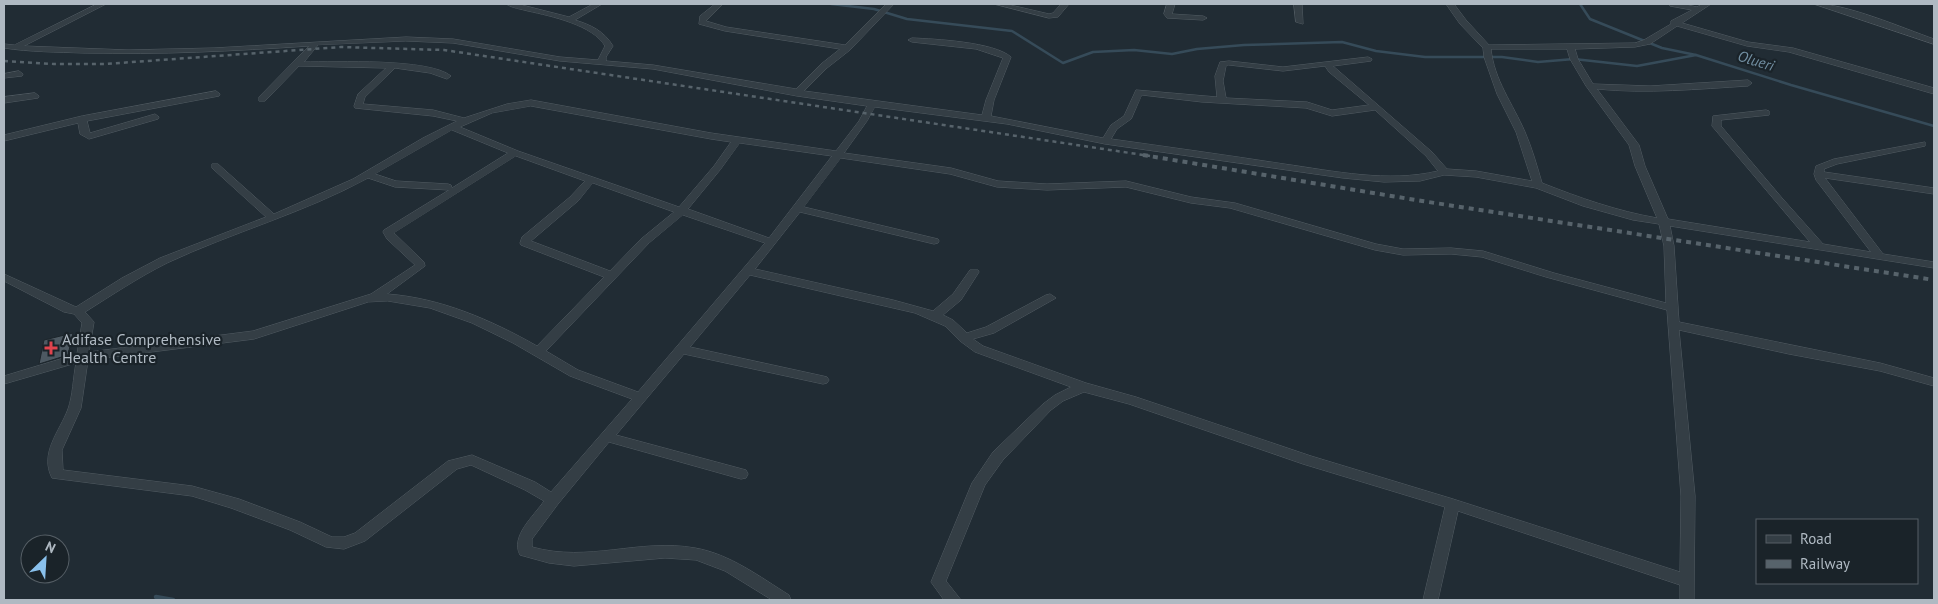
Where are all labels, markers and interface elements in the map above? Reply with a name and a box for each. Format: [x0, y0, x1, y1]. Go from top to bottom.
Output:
water label: Olueri [1736, 46, 1778, 75]
place label: Adifase Comprehensive Health Centre [62, 329, 221, 367]
marker: Adifase Comprehensive Health Centre [44, 341, 58, 355]
legend [1756, 519, 1918, 584]
text: Road [1800, 529, 1832, 548]
north arrow [20, 534, 70, 584]
text: N [43, 537, 58, 557]
text: Railway [1800, 554, 1850, 573]

